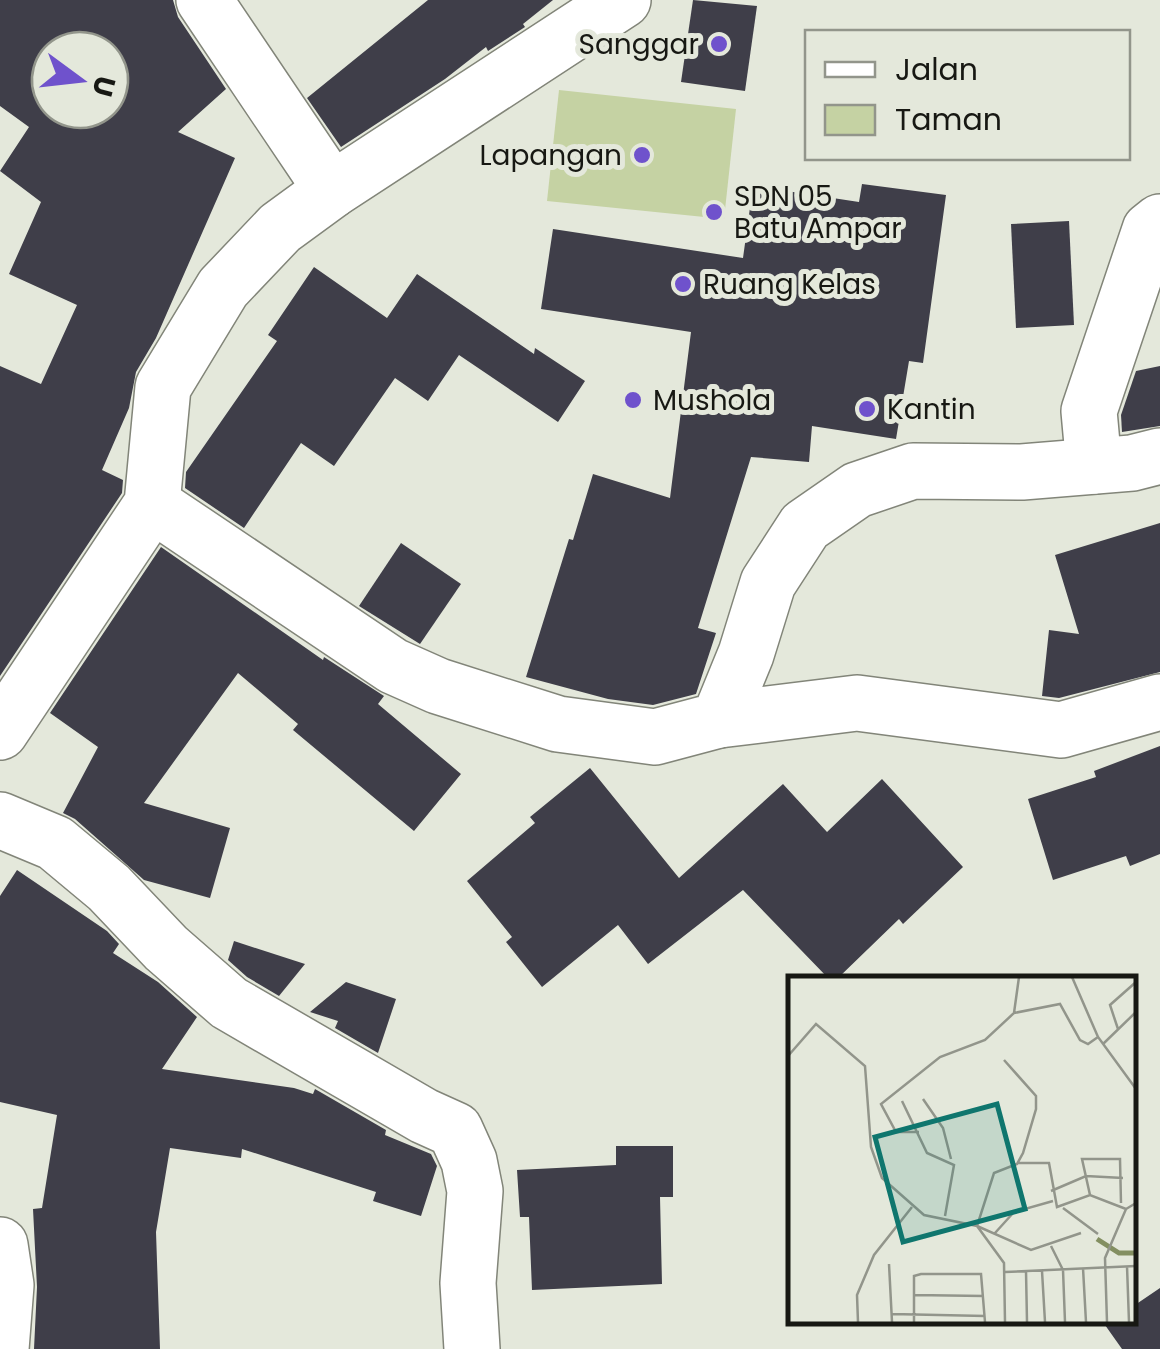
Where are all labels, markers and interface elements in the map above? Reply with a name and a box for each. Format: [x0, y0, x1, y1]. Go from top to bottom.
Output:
place label: Sanggar [578, 25, 699, 64]
north arrow [30, 30, 130, 130]
legend [805, 30, 1130, 160]
marker: Sanggar [708, 33, 730, 55]
text: Jalan [895, 48, 978, 91]
text: U [82, 72, 125, 101]
text: Taman [895, 98, 1002, 141]
place label: Lapangan [479, 136, 622, 175]
marker: Lapangan [631, 144, 653, 166]
place label: SDN 05 Batu Ampar [734, 177, 902, 248]
marker: SDN 05 Batu Ampar [703, 201, 725, 223]
place label: Ruang Kelas [703, 265, 876, 304]
marker: Ruang Kelas [672, 273, 694, 295]
place label: Mushola [653, 381, 771, 420]
marker: Mushola [622, 389, 644, 411]
place label: Kantin [887, 390, 976, 429]
marker: Kantin [856, 398, 878, 420]
inset map [788, 976, 1135, 1324]

